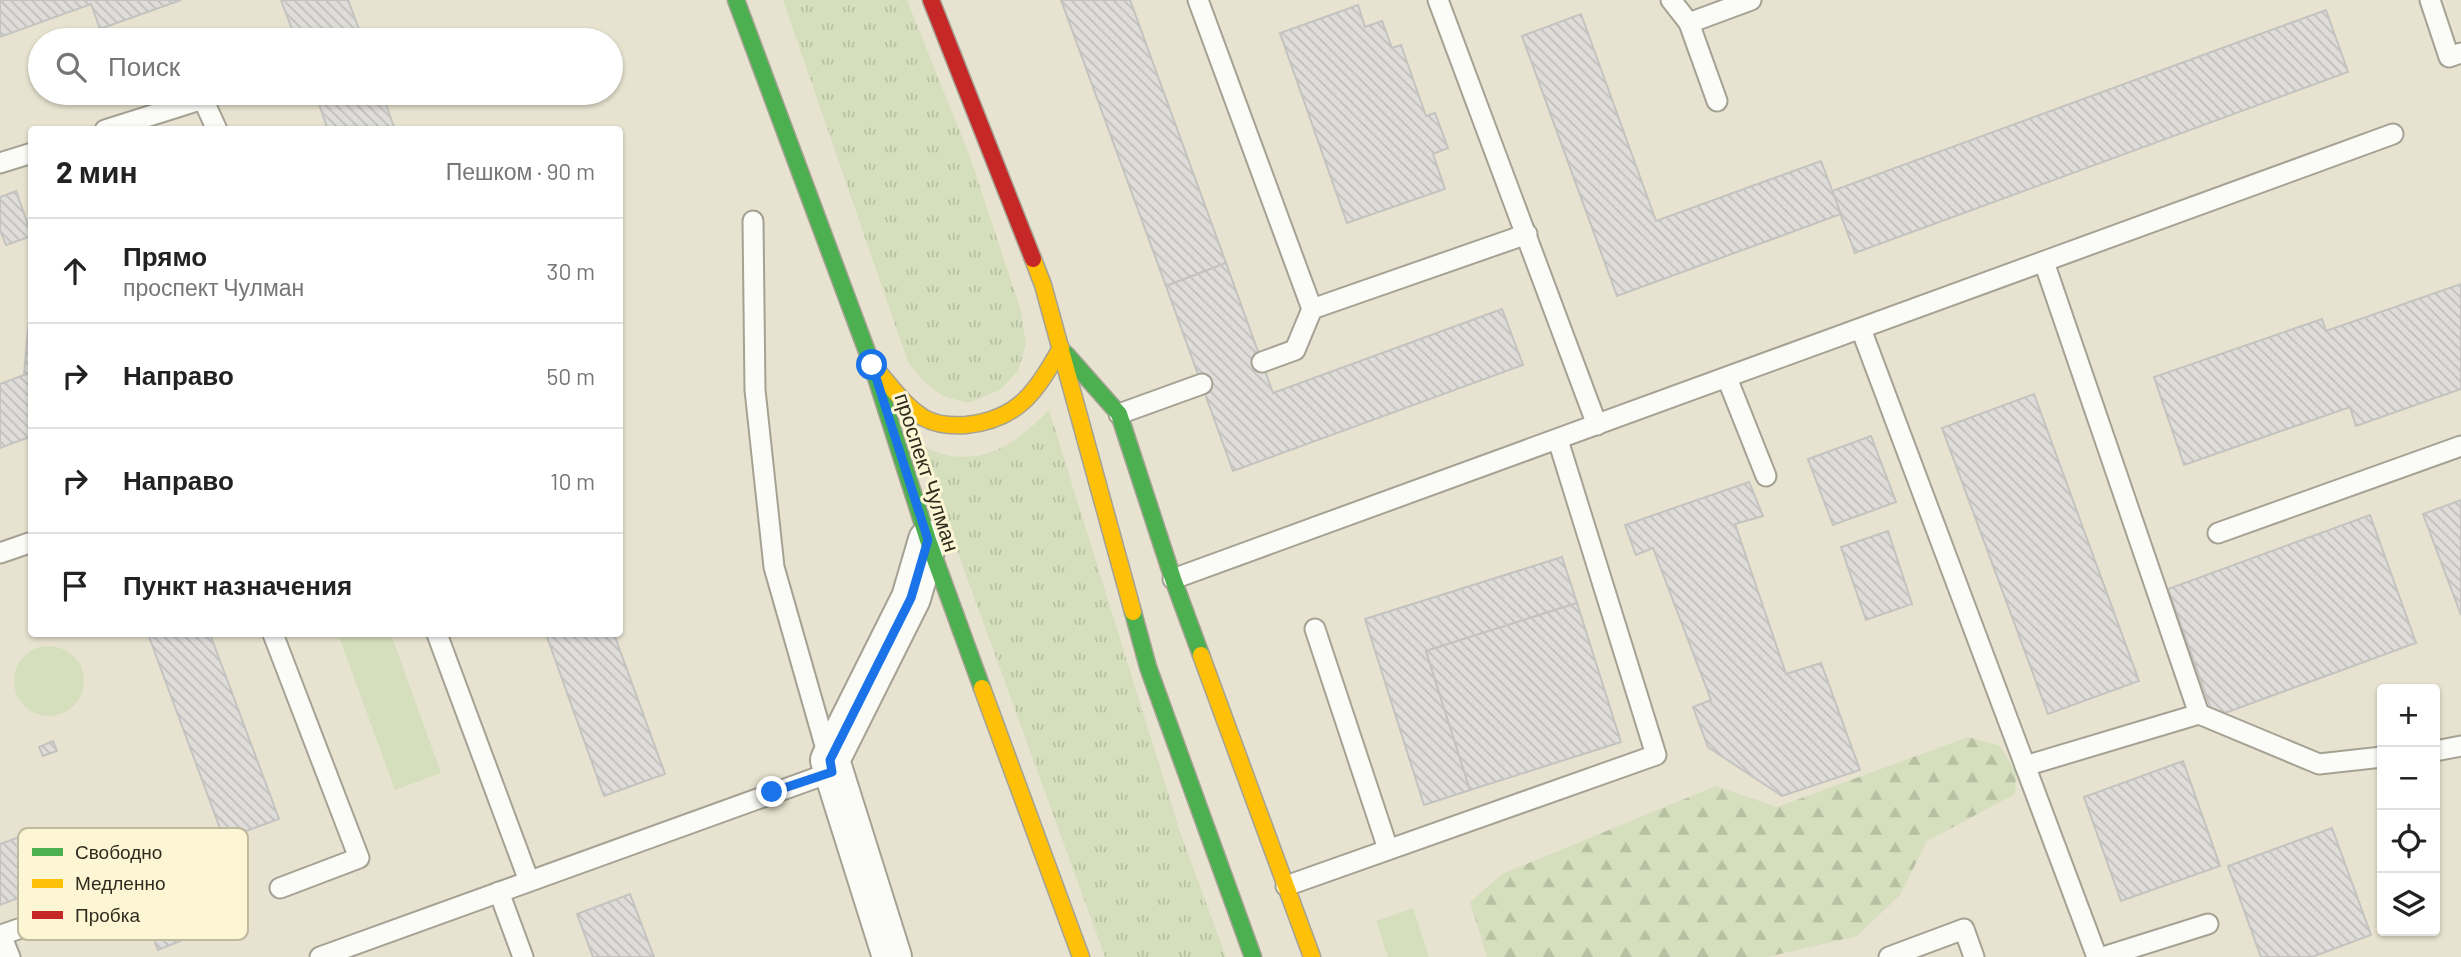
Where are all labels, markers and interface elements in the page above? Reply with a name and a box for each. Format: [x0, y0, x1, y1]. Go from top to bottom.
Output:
search box [28, 28, 623, 105]
icon: search [52, 48, 90, 86]
text: Поиск [108, 50, 180, 81]
text: 2 мин [56, 153, 138, 189]
text: Пешком · 90 m [446, 157, 595, 185]
text: Прямо [123, 240, 207, 271]
icon: ahead [56, 252, 94, 290]
text: 30 m [547, 257, 595, 285]
text: проспект Чулман [123, 273, 304, 301]
route start [856, 349, 887, 380]
icon: right [56, 357, 94, 395]
text: Направо [123, 359, 234, 390]
text: 50 m [547, 362, 595, 390]
street label: проспект Чулман [891, 389, 965, 555]
icon: right [56, 462, 94, 500]
text: Направо [123, 464, 234, 495]
text: 10 m [550, 467, 595, 495]
icon: arrive [56, 567, 94, 605]
text: Пункт назначения [123, 569, 352, 600]
map controls [2377, 684, 2440, 936]
button: + [2377, 684, 2440, 747]
button: − [2377, 747, 2440, 810]
route end [756, 776, 787, 807]
button: locate [2377, 810, 2440, 873]
legend [18, 828, 248, 940]
text: Свободно [75, 840, 162, 863]
text: Медленно [75, 871, 165, 894]
button: layers [2377, 873, 2440, 936]
text: Пробка [75, 903, 140, 926]

